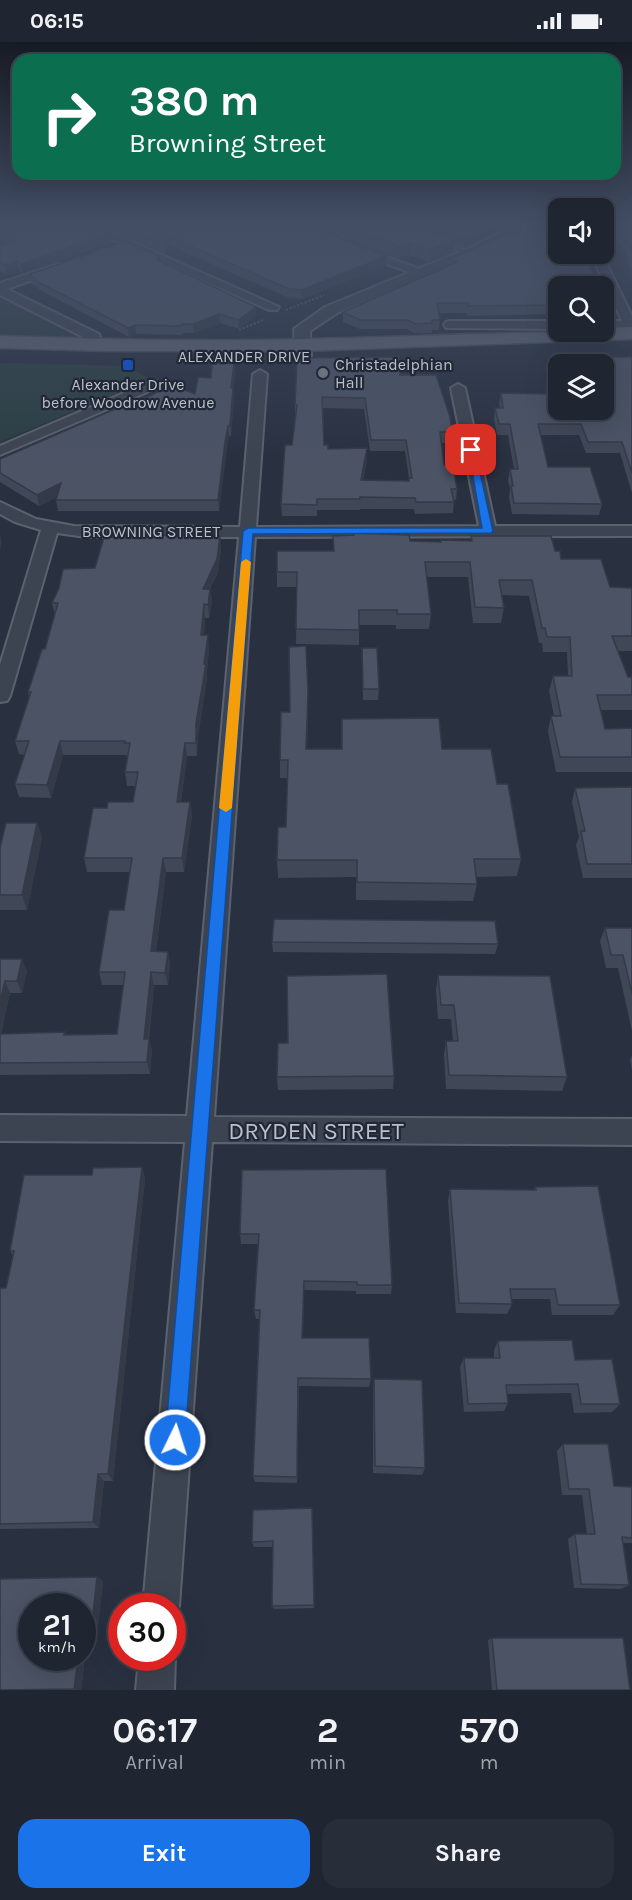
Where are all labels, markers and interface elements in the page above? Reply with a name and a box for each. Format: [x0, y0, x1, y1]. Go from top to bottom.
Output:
text: 06:15 [30, 8, 84, 34]
text: 380 m [129, 76, 259, 126]
icon: right [30, 78, 108, 156]
text: Browning Street [129, 127, 326, 159]
map controls [548, 198, 614, 420]
button: sound [548, 198, 614, 264]
button: search [548, 276, 614, 342]
street label: ALEXANDER DRIVE [178, 347, 310, 366]
button: layers [548, 354, 614, 420]
place label: Christadelphian Hall [335, 355, 453, 392]
marker: Alexander Drive before Woodrow Avenue [121, 358, 135, 372]
marker: Christadelphian Hall [316, 366, 330, 380]
place label: Alexander Drive before Woodrow Avenue [41, 375, 215, 412]
pin [445, 424, 496, 475]
icon: arrive [454, 433, 487, 466]
street label: BROWNING STREET [82, 522, 220, 541]
street label: DRYDEN STREET [228, 1117, 404, 1145]
position arrow [143, 1408, 207, 1472]
speed limit sign: 30 [108, 1593, 186, 1671]
text: 21 [43, 1607, 71, 1643]
text: km/h [38, 1638, 76, 1656]
text: 06:17 [112, 1709, 197, 1751]
text: 2 [317, 1709, 339, 1751]
text: 570 [458, 1709, 520, 1751]
text: Arrival [125, 1751, 184, 1774]
text: min [309, 1751, 346, 1774]
text: m [480, 1751, 498, 1774]
button: Exit [18, 1819, 310, 1888]
button: Share [322, 1819, 614, 1888]

